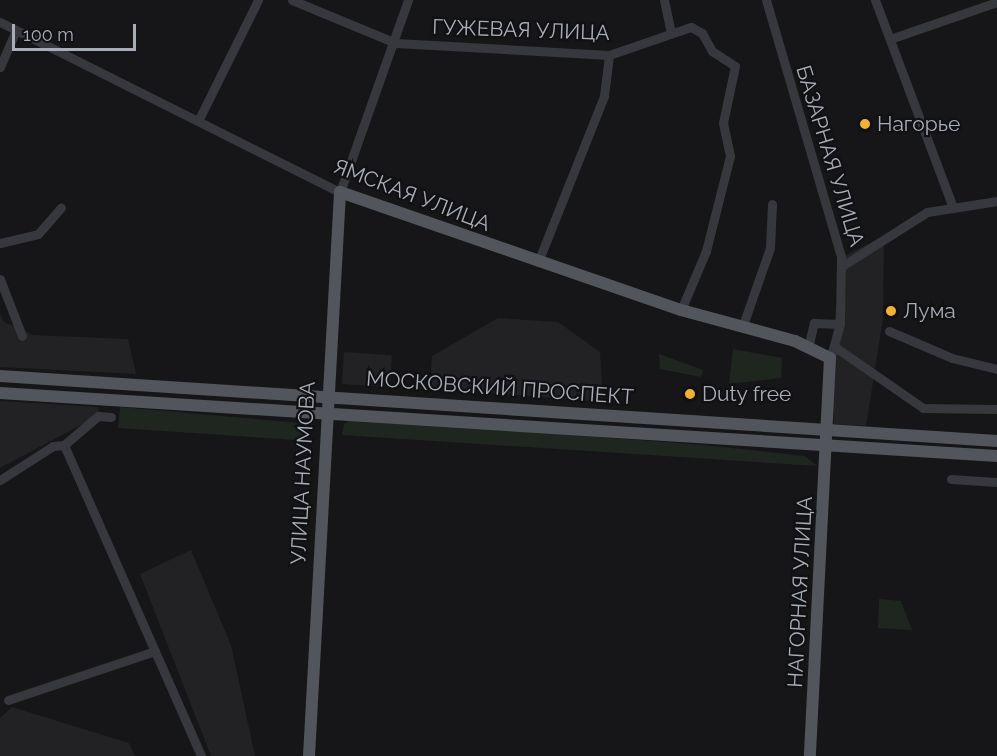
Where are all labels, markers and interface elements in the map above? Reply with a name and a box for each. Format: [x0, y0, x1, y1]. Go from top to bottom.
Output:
scale bar [15, 12, 140, 50]
street label: ГУЖЕВАЯ УЛИЦА [432, 14, 610, 46]
text: 100 m [23, 24, 74, 45]
street label: БАЗАРНАЯ УЛИЦА [790, 62, 870, 250]
place label: Нагорье [877, 111, 960, 137]
marker: Нагорье [858, 117, 872, 131]
street label: ЯМСКАЯ УЛИЦА [330, 153, 494, 237]
place label: Лума [903, 298, 956, 324]
marker: Лума [884, 304, 898, 318]
street label: МОСКОВСКИЙ ПРОСПЕКТ [365, 366, 635, 410]
street label: УЛИЦА НАУМОВА [286, 381, 320, 565]
place label: Duty free [702, 381, 792, 407]
marker: Duty free [683, 387, 697, 401]
street label: НАГОРНАЯ УЛИЦА [782, 496, 818, 688]

